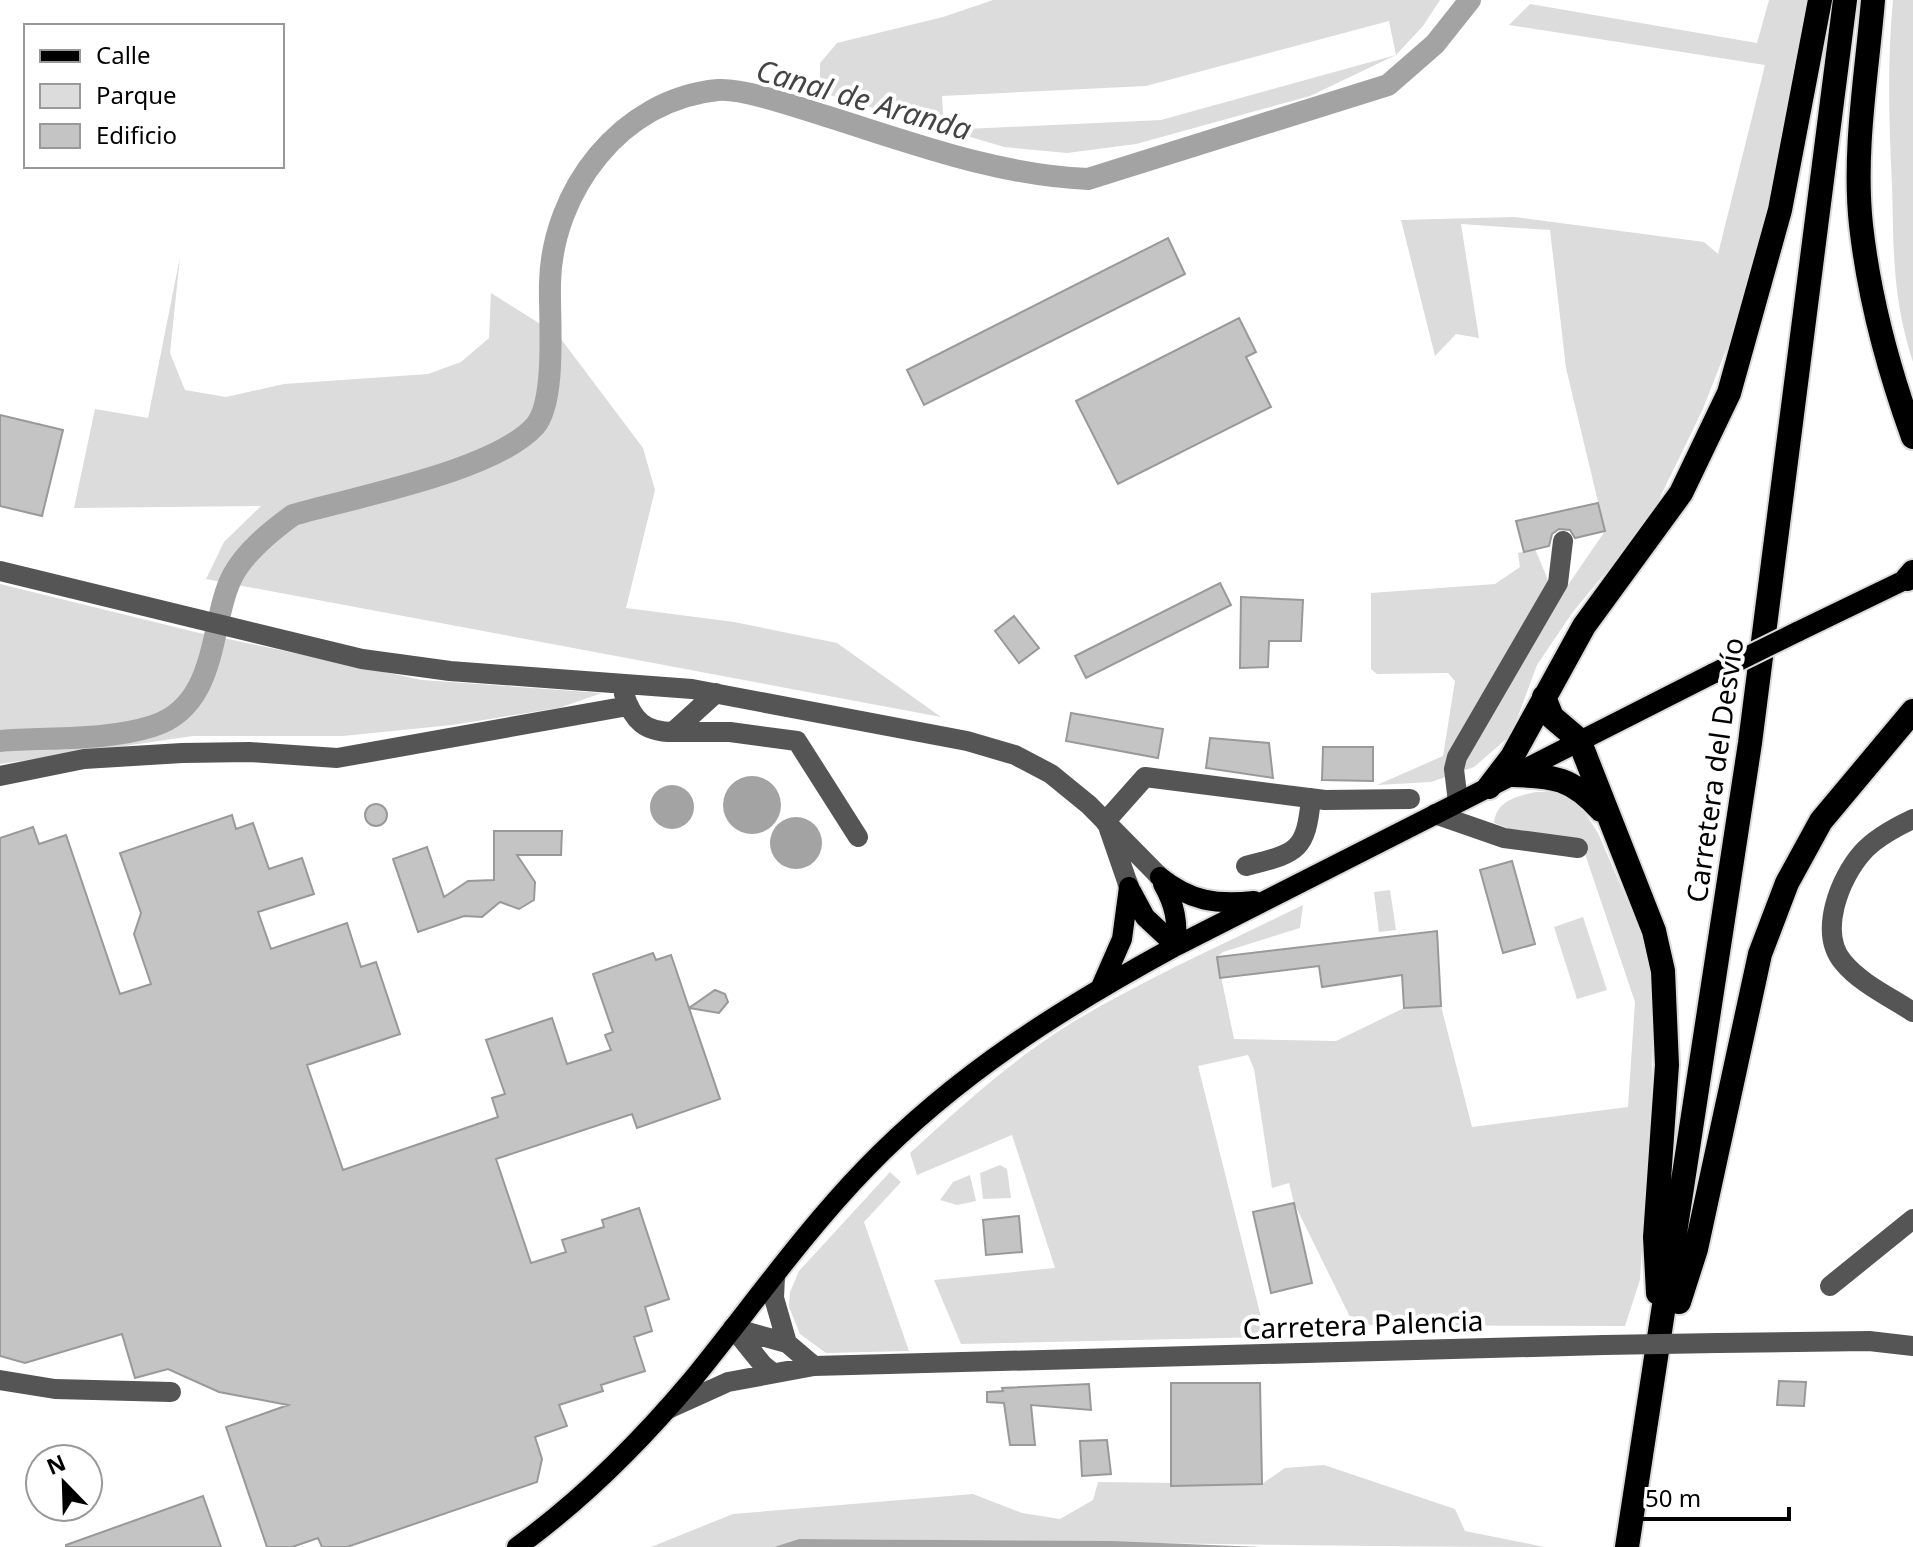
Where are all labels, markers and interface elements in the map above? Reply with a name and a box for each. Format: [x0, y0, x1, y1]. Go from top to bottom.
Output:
legend [24, 24, 284, 168]
text: Calle [96, 38, 151, 71]
water label: Canal de Aranda [752, 49, 976, 149]
text: Parque [96, 78, 177, 111]
text: Edificio [96, 118, 177, 151]
street label: Carretera del Desvío [1677, 635, 1751, 905]
street label: Carretera Palencia [1242, 1301, 1484, 1347]
north arrow [24, 1443, 104, 1523]
text: N [42, 1446, 70, 1481]
scale bar [1633, 1471, 1789, 1521]
text: 50 m [1645, 1481, 1701, 1514]

